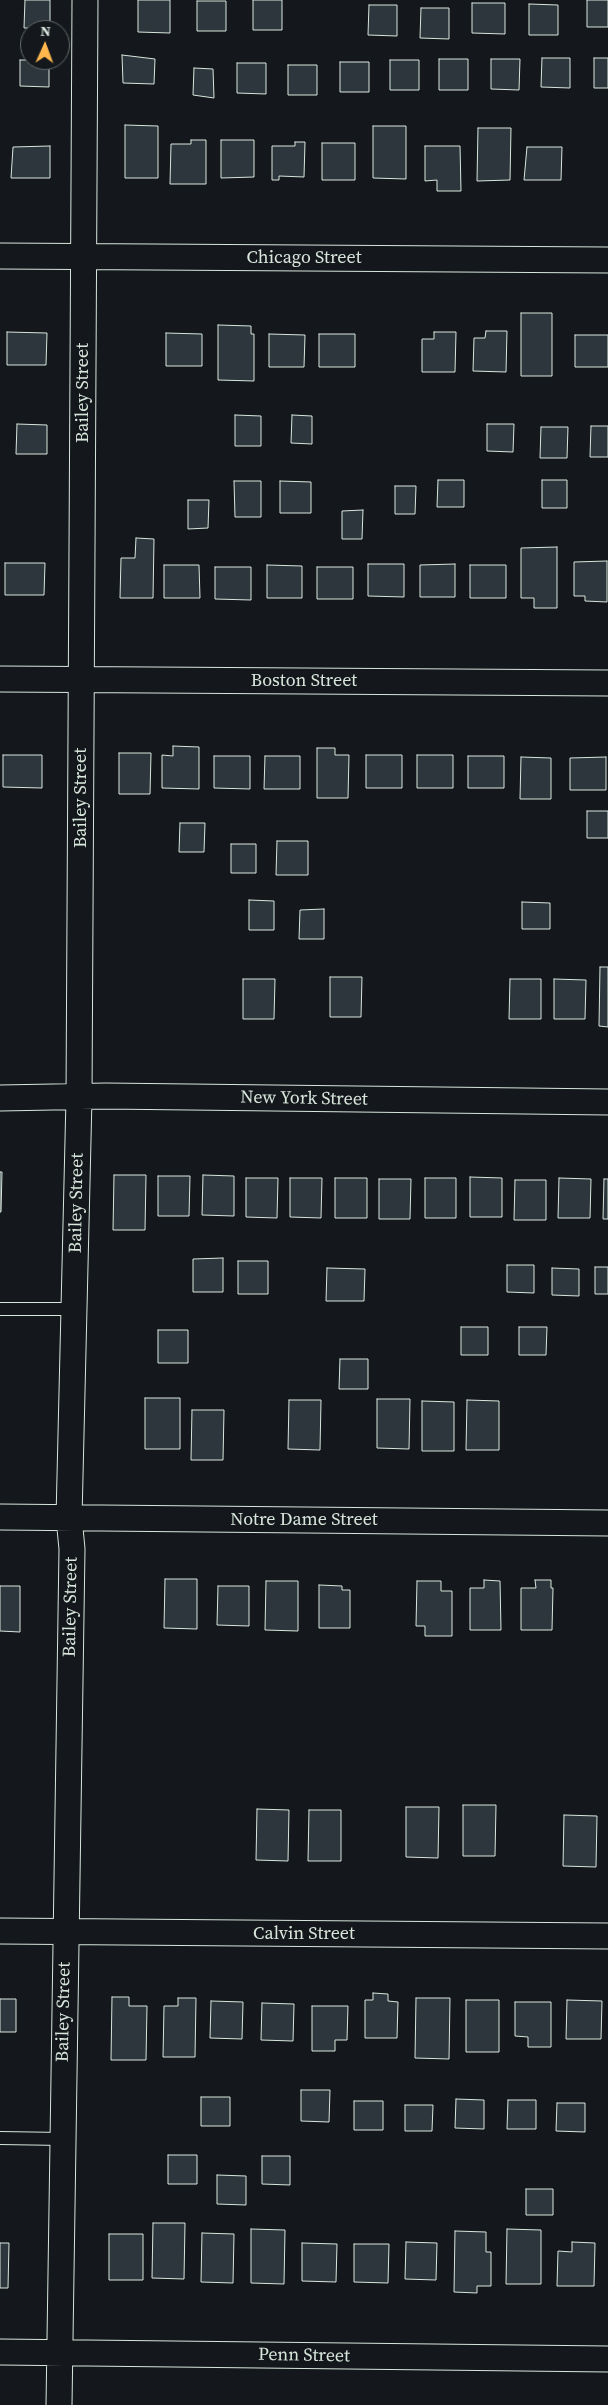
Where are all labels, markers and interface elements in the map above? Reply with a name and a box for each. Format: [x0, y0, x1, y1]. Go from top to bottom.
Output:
north arrow [20, 20, 70, 70]
text: N [40, 21, 51, 41]
street label: Chicago Street [246, 247, 362, 269]
street label: Bailey Street [72, 343, 94, 443]
street label: Boston Street [251, 670, 357, 692]
street label: Bailey Street [70, 748, 92, 848]
street label: New York Street [240, 1087, 368, 1111]
street label: Bailey Street [65, 1153, 89, 1253]
street label: Notre Dame Street [230, 1509, 378, 1531]
street label: Bailey Street [59, 1557, 83, 1657]
street label: Calvin Street [253, 1923, 355, 1945]
street label: Bailey Street [52, 1962, 76, 2062]
street label: Penn Street [258, 2344, 350, 2368]

